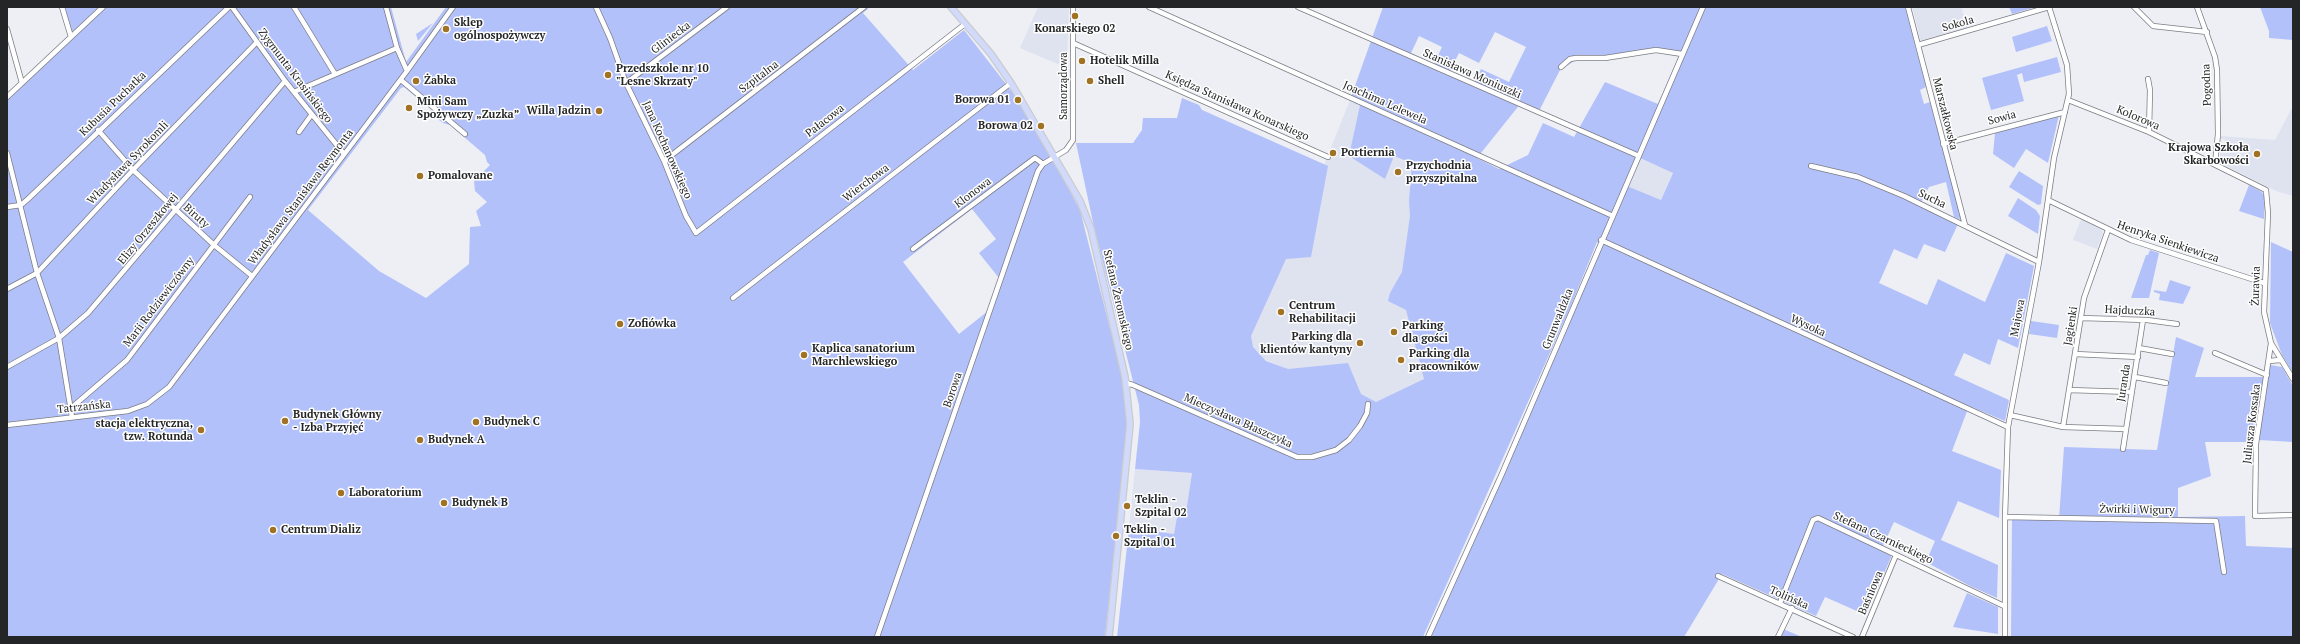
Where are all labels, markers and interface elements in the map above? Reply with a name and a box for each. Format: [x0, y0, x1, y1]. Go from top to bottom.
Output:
marker: Konarskiego 02 [1070, 11, 1080, 21]
street label: Sokola [1941, 13, 1975, 35]
place label: Sklep ogólnospożywczy [454, 16, 545, 42]
street label: Gliniecka [649, 19, 693, 57]
place label: Konarskiego 02 [1035, 22, 1115, 36]
marker: Sklep ogólnospożywczy [441, 24, 451, 34]
street label: Zygmunta Krasińskiego [255, 26, 335, 126]
street label: Stanisława Moniuszki [1421, 46, 1523, 102]
street label: Samorządowa [1057, 52, 1071, 120]
place label: Hotelik Milla [1090, 54, 1159, 68]
marker: Hotelik Milla [1077, 56, 1087, 66]
street label: Szpitalna [737, 58, 781, 96]
place label: Przedszkole nr 10 "Lesne Skrzaty" [616, 62, 709, 88]
street label: Pogodna [2200, 64, 2214, 106]
street label: Księdza Stanisława Konarskiego [1163, 68, 1311, 144]
street label: Kubusia Puchatka [77, 69, 149, 139]
marker: Przedszkole nr 10 "Lesne Skrzaty" [603, 70, 613, 80]
place label: Żabka [424, 74, 456, 88]
place label: Shell [1098, 74, 1124, 88]
marker: Żabka [411, 76, 421, 86]
marker: Shell [1085, 76, 1095, 86]
street label: Marszałkowska [1930, 76, 1960, 152]
street label: Joachima Lelewela [1341, 79, 1429, 127]
place label: Borowa 01 [955, 93, 1010, 107]
place label: Mini Sam Spożywczy „Zuzka” [417, 95, 519, 121]
marker: Borowa 01 [1013, 95, 1023, 105]
street label: Jana Kochanowskiego [640, 99, 694, 201]
street label: Pałacowa [803, 102, 847, 140]
marker: Mini Sam Spożywczy „Zuzka” [404, 103, 414, 113]
street label: Kolorowa [2114, 103, 2162, 133]
place label: Willa Jadzin [526, 104, 591, 118]
marker: Willa Jadzin [594, 106, 604, 116]
street label: Sowia [1986, 108, 2018, 128]
street label: Władysława Syrokomli [85, 119, 171, 207]
place label: Borowa 02 [978, 119, 1033, 133]
marker: Borowa 02 [1036, 121, 1046, 131]
street label: Władysława Stanisława Reymonta [246, 127, 356, 267]
place label: Krajowa Szkoła Skarbowości [2168, 141, 2249, 167]
place label: Portiernia [1341, 146, 1395, 160]
marker: Portiernia [1328, 148, 1338, 158]
marker: Krajowa Szkoła Skarbowości [2252, 149, 2262, 159]
place label: Przychodnia przyszpitalna [1406, 159, 1477, 185]
street label: Wierchowa [840, 161, 892, 205]
marker: Przychodnia przyszpitalna [1393, 167, 1403, 177]
place label: Pomalovane [428, 169, 493, 183]
marker: Pomalovane [415, 171, 425, 181]
street label: Klonowa [952, 175, 994, 211]
street label: Sucha [1916, 187, 1948, 211]
street label: Elizy Orzeszkowej [115, 191, 181, 267]
street label: Biruty [180, 201, 212, 231]
street label: Henryka Sienkiewicza [2115, 218, 2221, 266]
street label: Stefana Żeromskiego [1100, 249, 1136, 351]
street label: Marii Rodziewiczówny [121, 254, 197, 350]
street label: Żurawia [2249, 266, 2263, 306]
street label: Grunwaldzka [1540, 287, 1576, 351]
street label: Majowa [2008, 298, 2028, 338]
place label: Centrum Rehabilitacji [1289, 299, 1356, 325]
street label: Hajduczka [2104, 303, 2156, 319]
street label: Jagienki [2061, 305, 2081, 347]
marker: Centrum Rehabilitacji [1276, 307, 1286, 317]
street label: Wysoka [1788, 312, 1828, 340]
place label: Zofiówka [628, 317, 676, 331]
marker: Zofiówka [615, 319, 625, 329]
place label: Parking dla gości [1402, 319, 1448, 345]
marker: Parking dla gości [1389, 327, 1399, 337]
place label: Parking dla klientów kantyny [1260, 330, 1352, 356]
marker: Parking dla klientów kantyny [1355, 338, 1365, 348]
place label: Kaplica sanatorium Marchlewskiego [812, 342, 915, 368]
place label: Parking dla pracowników [1409, 347, 1479, 373]
marker: Kaplica sanatorium Marchlewskiego [799, 350, 809, 360]
marker: Parking dla pracowników [1396, 355, 1406, 365]
street label: Juranda [2115, 363, 2133, 403]
street label: Borowa [941, 371, 965, 409]
street label: Juliusza Kossaka [2241, 383, 2263, 465]
street label: Mieczysława Błaszczyka [1182, 391, 1294, 451]
street label: Tatrzańska [57, 398, 111, 416]
place label: Budynek Główny - Izba Przyjęć [293, 408, 381, 434]
place label: Budynek C [484, 415, 540, 429]
marker: Budynek Główny - Izba Przyjęć [280, 416, 290, 426]
place label: stacja elektryczna, tzw. Rotunda [95, 417, 193, 443]
marker: Budynek C [471, 417, 481, 427]
marker: stacja elektryczna, tzw. Rotunda [196, 425, 206, 435]
place label: Budynek A [428, 433, 485, 447]
marker: Budynek A [415, 435, 425, 445]
place label: Laboratorium [349, 486, 422, 500]
marker: Laboratorium [336, 488, 346, 498]
place label: Teklin - Szpital 02 [1135, 493, 1187, 519]
place label: Budynek B [452, 496, 508, 510]
marker: Budynek B [439, 498, 449, 508]
marker: Teklin - Szpital 02 [1122, 501, 1132, 511]
street label: Żwirki i Wigury [2099, 503, 2175, 517]
street label: Stefana Czarnieckiego [1831, 509, 1935, 567]
place label: Centrum Dializ [281, 523, 361, 537]
place label: Teklin - Szpital 01 [1124, 523, 1176, 549]
marker: Centrum Dializ [268, 525, 278, 535]
marker: Teklin - Szpital 01 [1111, 531, 1121, 541]
street label: Baśniowa [1856, 569, 1886, 617]
street label: Tolińska [1767, 584, 1811, 612]

